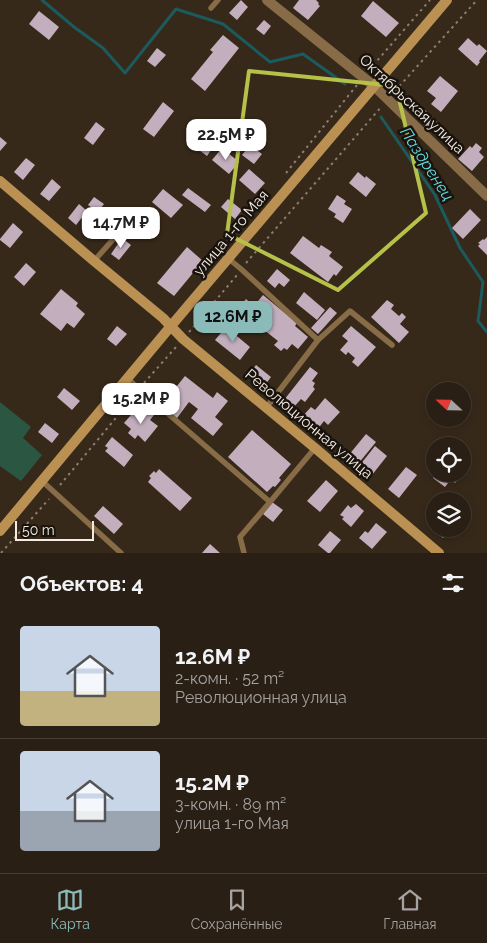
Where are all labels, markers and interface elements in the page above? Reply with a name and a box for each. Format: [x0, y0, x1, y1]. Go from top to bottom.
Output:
street label: Октябрьская улица [356, 51, 468, 157]
pin: 22.5M ₽ [180, 119, 272, 161]
water label: Паздренец [396, 124, 458, 204]
text: 22.5M ₽ [197, 125, 255, 144]
street label: улица 1-го Мая [190, 186, 272, 280]
pin: 14.7M ₽ [75, 206, 167, 249]
text: 14.7M ₽ [93, 213, 149, 232]
pin: 12.6M ₽ [187, 300, 279, 343]
text: 12.6M ₽ [204, 307, 262, 326]
street label: Революционная улица [242, 365, 376, 483]
pin: 15.2M ₽ [95, 382, 187, 425]
north arrow [426, 382, 471, 428]
map controls [426, 382, 471, 537]
text: 15.2M ₽ [113, 389, 169, 408]
button: locate [426, 437, 471, 482]
button: layers [426, 492, 471, 537]
scale bar [15, 518, 94, 541]
text: 50 m [22, 522, 55, 538]
icon: filters [439, 569, 467, 597]
text: Объектов: 4 [20, 571, 143, 596]
text: 12.6M ₽ [175, 644, 250, 669]
icon: home [60, 646, 120, 706]
text: 2-комн. · 52 m² [175, 669, 284, 688]
text: Революционная улица [175, 688, 347, 707]
text: 15.2M ₽ [175, 770, 249, 795]
icon: home [60, 771, 120, 831]
text: 3-комн. · 89 m² [175, 795, 286, 814]
text: улица 1-го Мая [175, 814, 289, 833]
tab: Карта [50, 886, 90, 932]
tab: Сохранённые [191, 886, 282, 932]
tab: Главная [383, 886, 437, 932]

